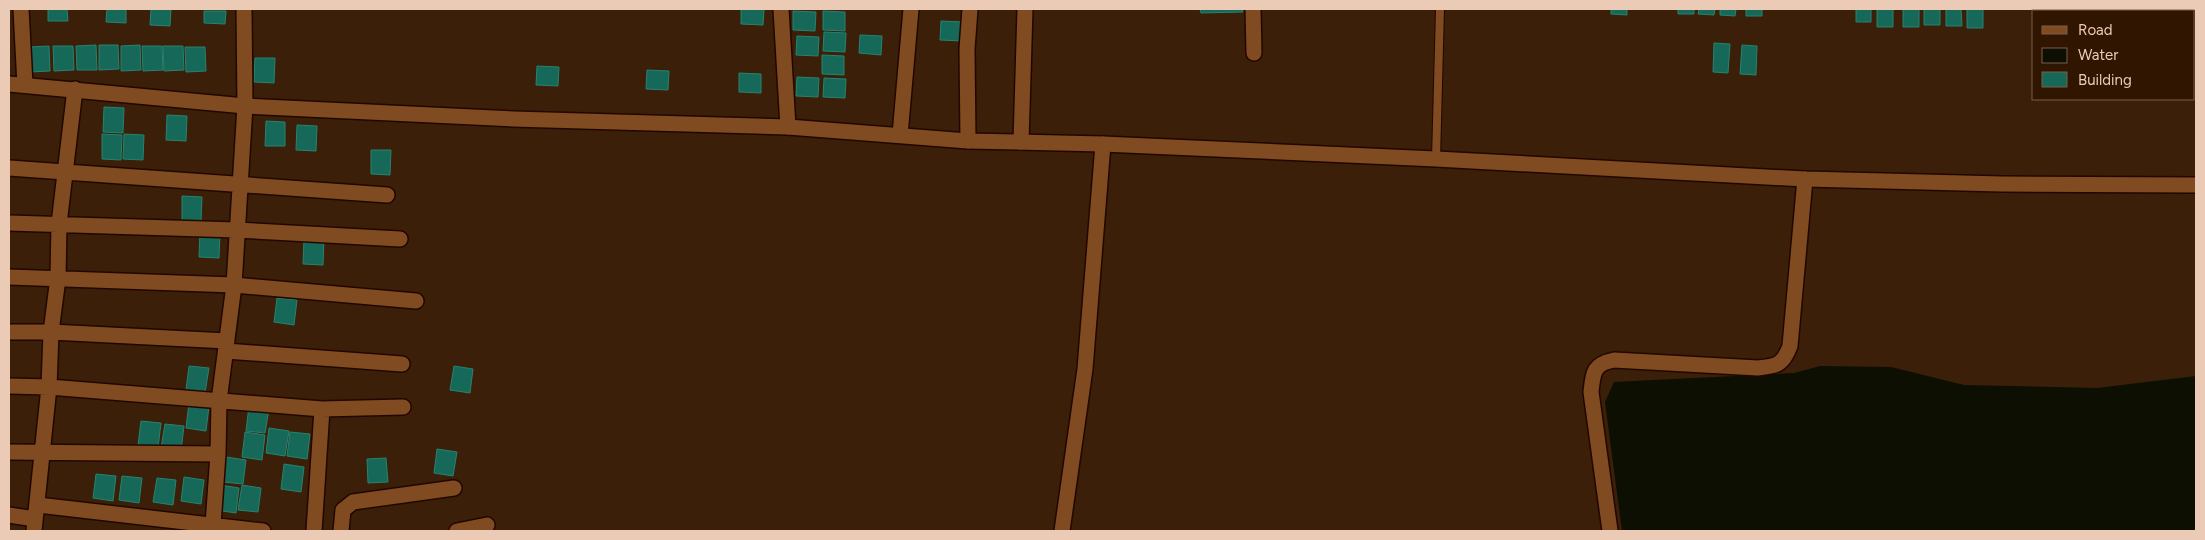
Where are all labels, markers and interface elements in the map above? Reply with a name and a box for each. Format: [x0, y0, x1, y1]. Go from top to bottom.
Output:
legend [2032, 10, 2195, 100]
text: Road [2078, 21, 2113, 39]
text: Water [2078, 46, 2118, 64]
text: Building [2078, 71, 2132, 89]

